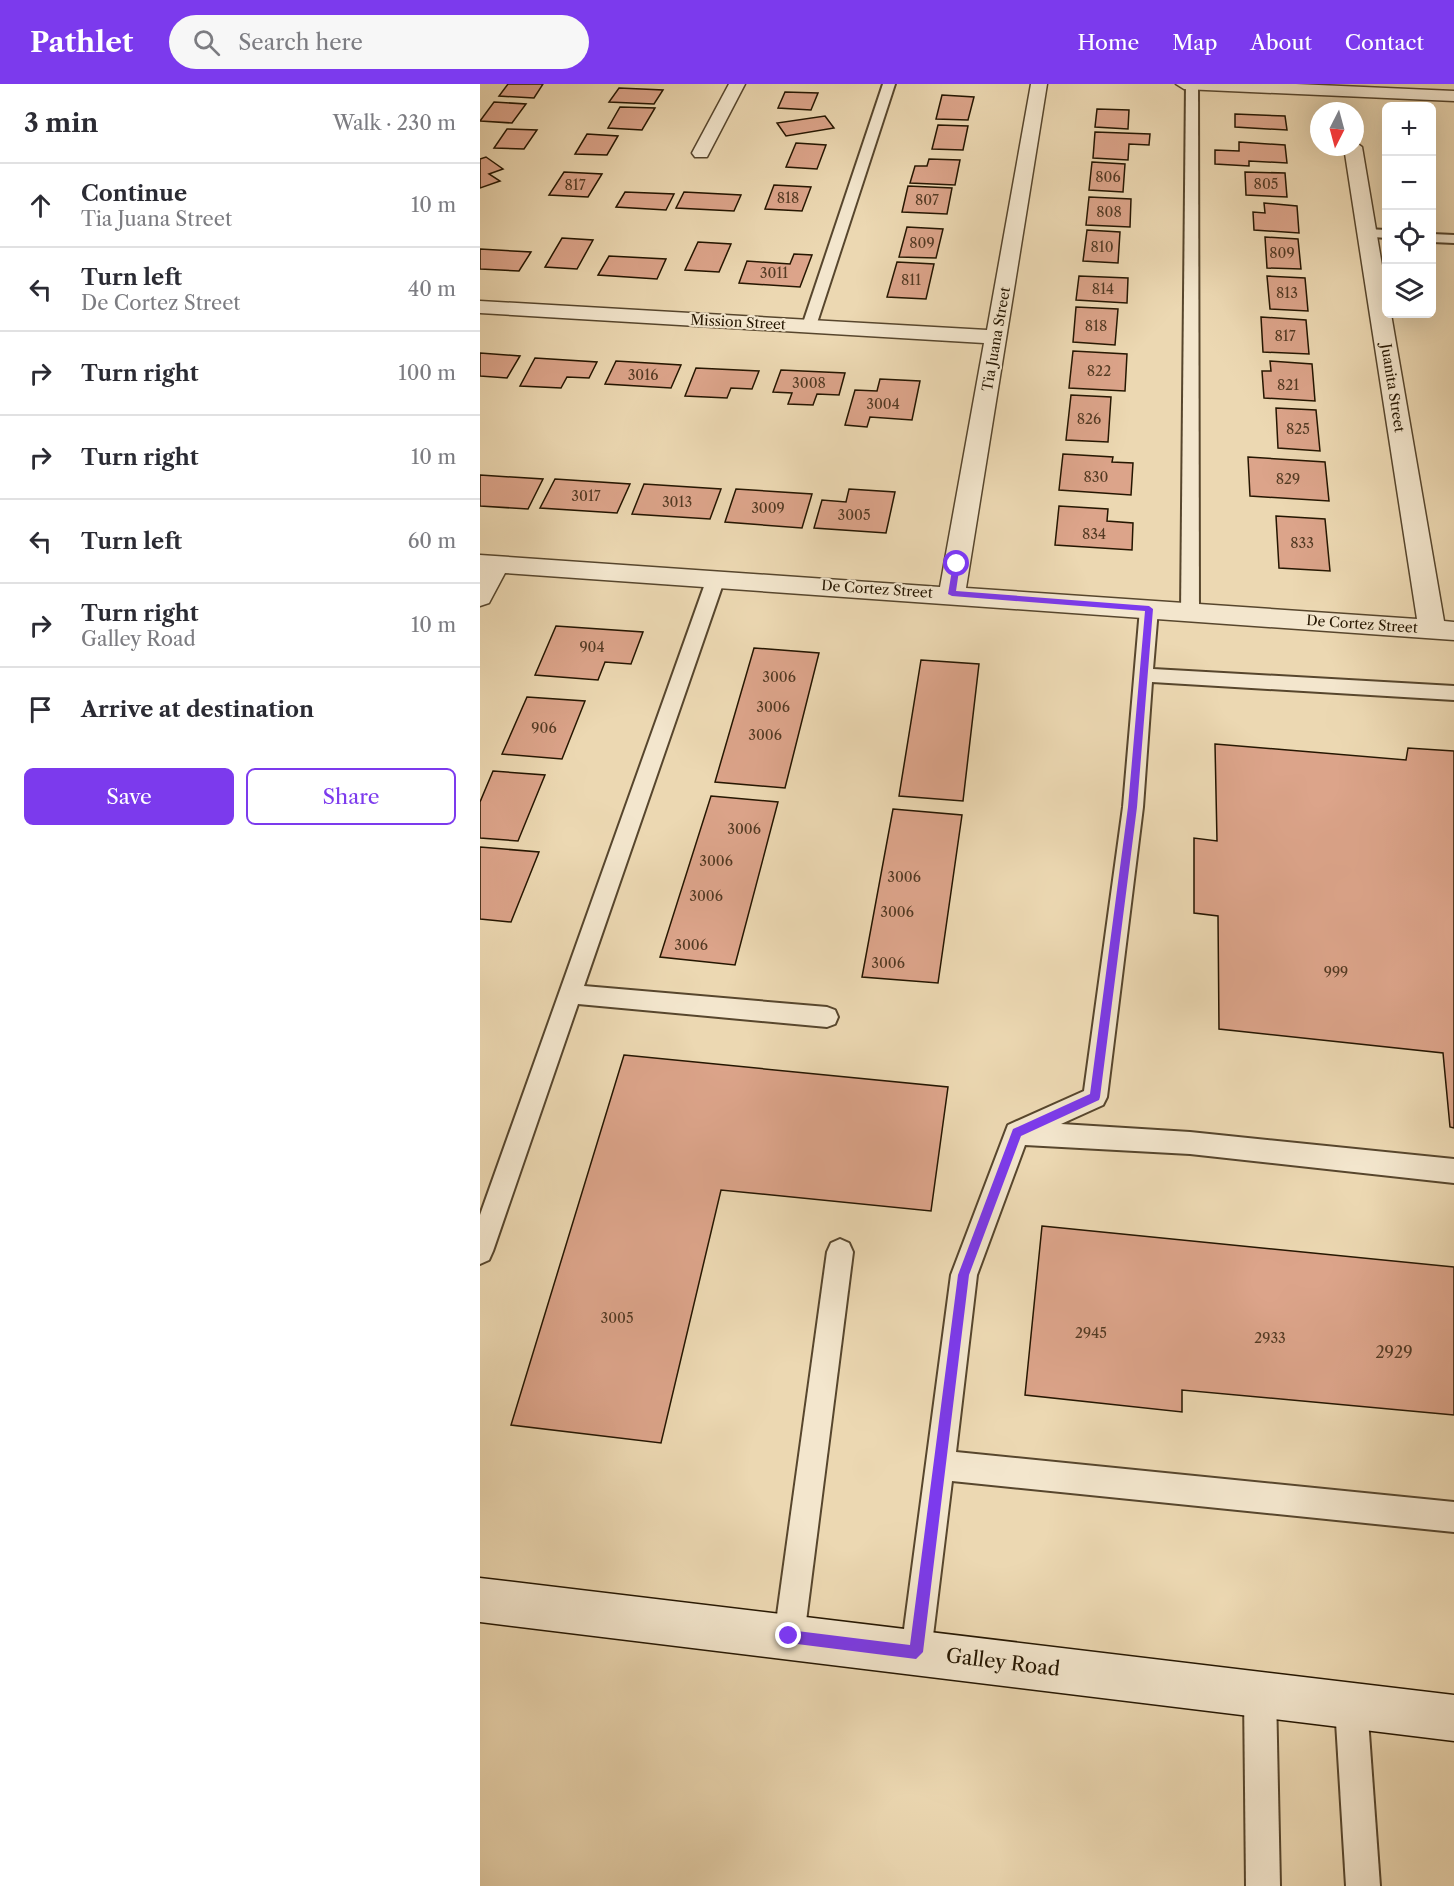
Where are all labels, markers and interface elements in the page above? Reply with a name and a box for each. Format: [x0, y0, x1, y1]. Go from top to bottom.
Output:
search box [169, 15, 589, 69]
text: Pathlet [30, 25, 133, 59]
icon: search [190, 26, 223, 59]
text: Search here [238, 29, 363, 56]
text: Home [1078, 30, 1139, 55]
text: Map [1172, 30, 1217, 55]
text: About [1250, 30, 1312, 55]
text: Contact [1345, 30, 1424, 55]
north arrow [1310, 102, 1364, 156]
map controls [1382, 102, 1436, 318]
button: + [1382, 102, 1436, 156]
text: 3 min [24, 107, 98, 139]
text: Walk · 230 m [333, 111, 456, 135]
button: − [1382, 156, 1436, 210]
house number: 806 [1095, 168, 1121, 186]
house number: 805 [1254, 175, 1278, 193]
house number: 817 [564, 176, 586, 194]
text: Continue [81, 180, 187, 207]
icon: ahead [24, 189, 57, 222]
house number: 818 [777, 189, 799, 207]
house number: 807 [915, 191, 939, 209]
text: 10 m [411, 193, 456, 217]
house number: 808 [1096, 203, 1122, 221]
text: Tia Juana Street [81, 207, 232, 231]
button: locate [1382, 210, 1436, 264]
house number: 809 [909, 234, 935, 252]
house number: 810 [1090, 238, 1114, 256]
house number: 809 [1269, 244, 1295, 262]
text: Turn left [81, 264, 182, 291]
house number: 3011 [760, 264, 788, 282]
button: layers [1382, 264, 1436, 318]
house number: 811 [901, 271, 921, 289]
icon: left [24, 273, 57, 306]
text: 40 m [408, 277, 456, 301]
house number: 814 [1092, 280, 1114, 298]
house number: 813 [1276, 284, 1298, 302]
street label: Tia Juana Street [978, 285, 1014, 393]
text: De Cortez Street [81, 291, 240, 315]
street label: Mission Street [690, 311, 786, 333]
house number: 818 [1085, 317, 1107, 335]
house number: 817 [1274, 327, 1296, 345]
street label: Juanita Street [1377, 340, 1409, 434]
icon: right [24, 357, 57, 390]
text: Turn right [81, 360, 199, 387]
text: 100 m [398, 361, 456, 385]
house number: 822 [1087, 362, 1111, 380]
house number: 3016 [628, 366, 658, 384]
house number: 3008 [792, 374, 826, 392]
house number: 821 [1277, 376, 1299, 394]
house number: 3004 [866, 395, 900, 413]
house number: 826 [1077, 410, 1101, 428]
house number: 825 [1286, 420, 1310, 438]
icon: right [24, 441, 57, 474]
text: Turn right [81, 444, 199, 471]
text: 10 m [411, 445, 456, 469]
house number: 830 [1084, 468, 1109, 486]
house number: 829 [1276, 470, 1300, 488]
house number: 3017 [571, 487, 601, 505]
house number: 3013 [662, 493, 692, 511]
house number: 3009 [751, 499, 785, 517]
house number: 3005 [837, 506, 871, 524]
icon: left [24, 525, 57, 558]
house number: 834 [1082, 525, 1106, 543]
text: Turn left [81, 528, 182, 555]
text: 60 m [408, 529, 456, 553]
house number: 833 [1290, 534, 1314, 552]
route start [943, 550, 969, 576]
street label: De Cortez Street [821, 576, 933, 602]
text: Turn right [81, 600, 199, 627]
icon: right [24, 609, 57, 642]
street label: De Cortez Street [1306, 611, 1418, 637]
text: 10 m [411, 613, 456, 637]
text: Galley Road [81, 627, 196, 651]
house number: 904 [579, 638, 605, 656]
house number: 3006 [762, 668, 796, 686]
icon: arrive [24, 693, 57, 726]
text: Arrive at destination [81, 696, 314, 723]
house number: 3006 [756, 698, 790, 716]
house number: 906 [531, 719, 557, 737]
house number: 3006 [748, 726, 782, 744]
button: Save [24, 768, 234, 825]
button: Share [246, 768, 456, 825]
house number: 3006 [727, 820, 761, 838]
house number: 3006 [699, 852, 733, 870]
house number: 3006 [887, 868, 921, 886]
house number: 3006 [689, 887, 723, 905]
house number: 3006 [880, 903, 914, 921]
house number: 3006 [674, 936, 708, 954]
house number: 3006 [871, 954, 905, 972]
house number: 999 [1324, 963, 1348, 981]
house number: 3005 [600, 1309, 634, 1327]
house number: 2945 [1075, 1324, 1107, 1342]
house number: 2933 [1254, 1329, 1286, 1347]
house number: 2929 [1375, 1342, 1413, 1362]
route end [775, 1622, 801, 1648]
street label: Galley Road [945, 1643, 1061, 1681]

